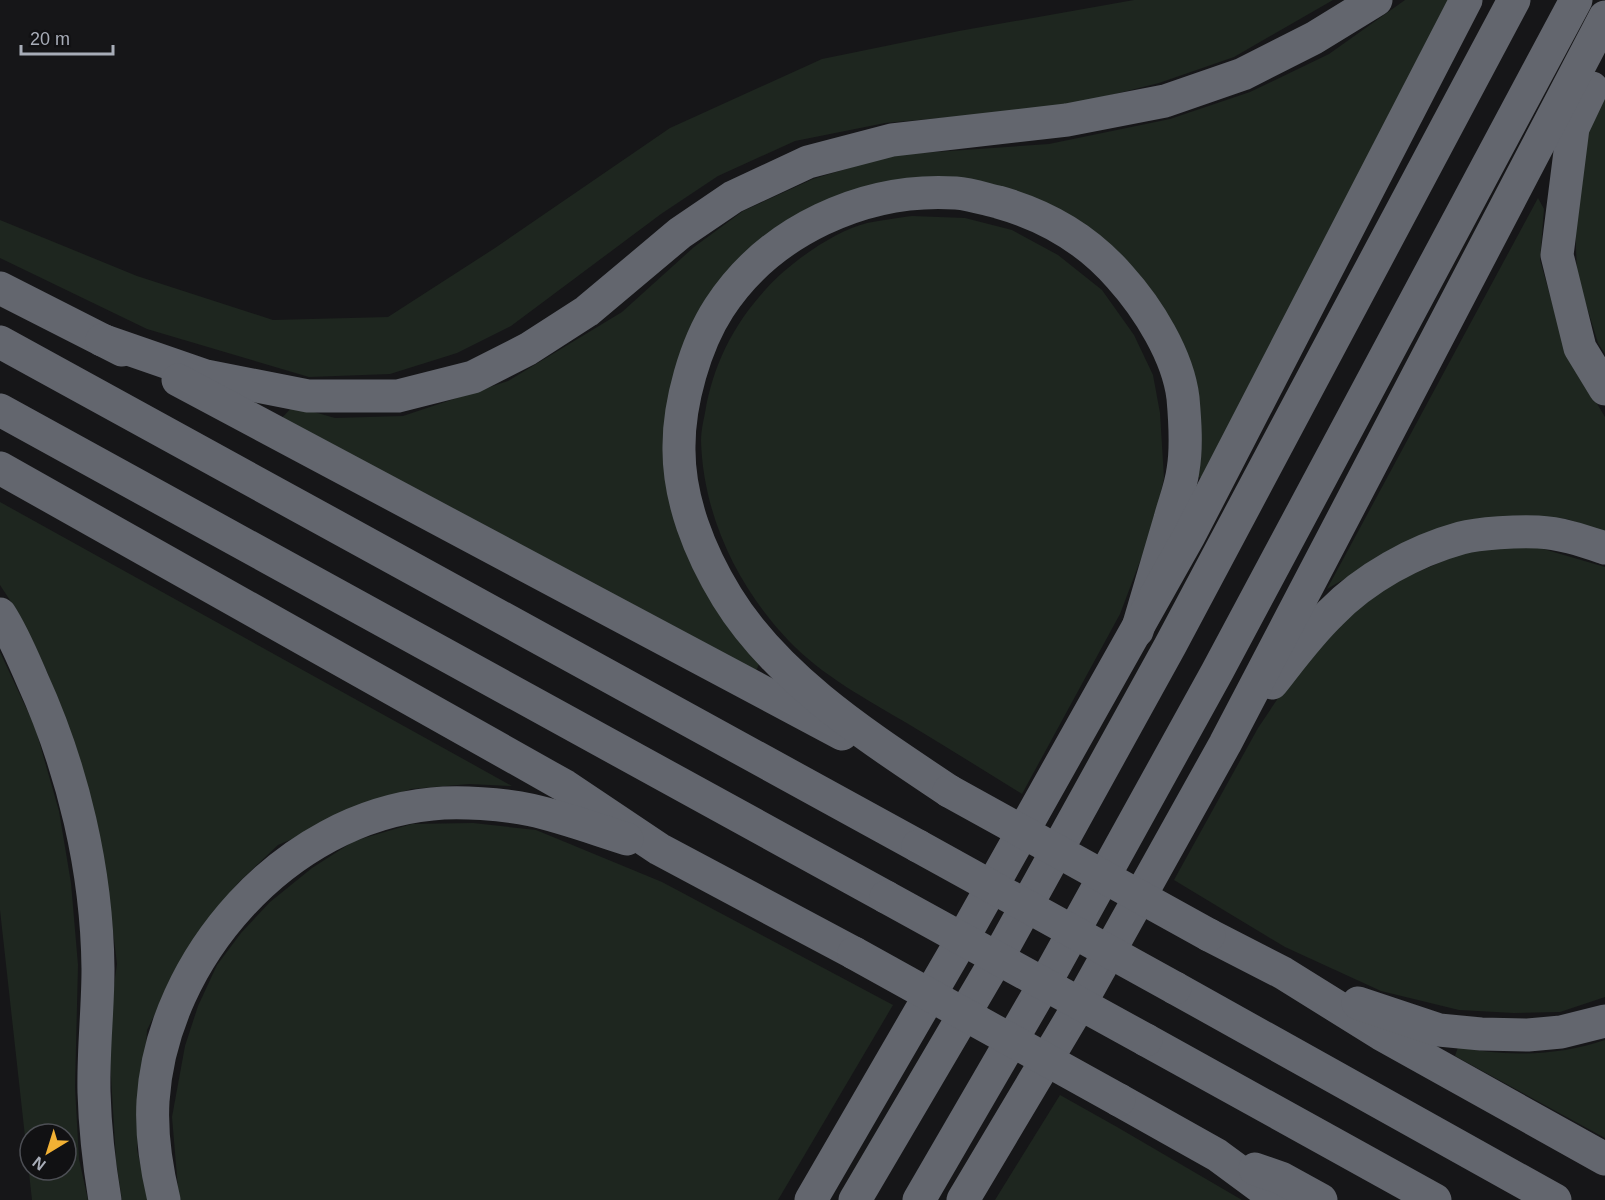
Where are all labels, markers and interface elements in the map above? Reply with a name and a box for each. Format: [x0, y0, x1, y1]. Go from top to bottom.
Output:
scale bar [21, 18, 112, 56]
text: 20 m [30, 29, 70, 49]
north arrow [18, 1122, 78, 1182]
text: N [29, 1153, 49, 1174]

